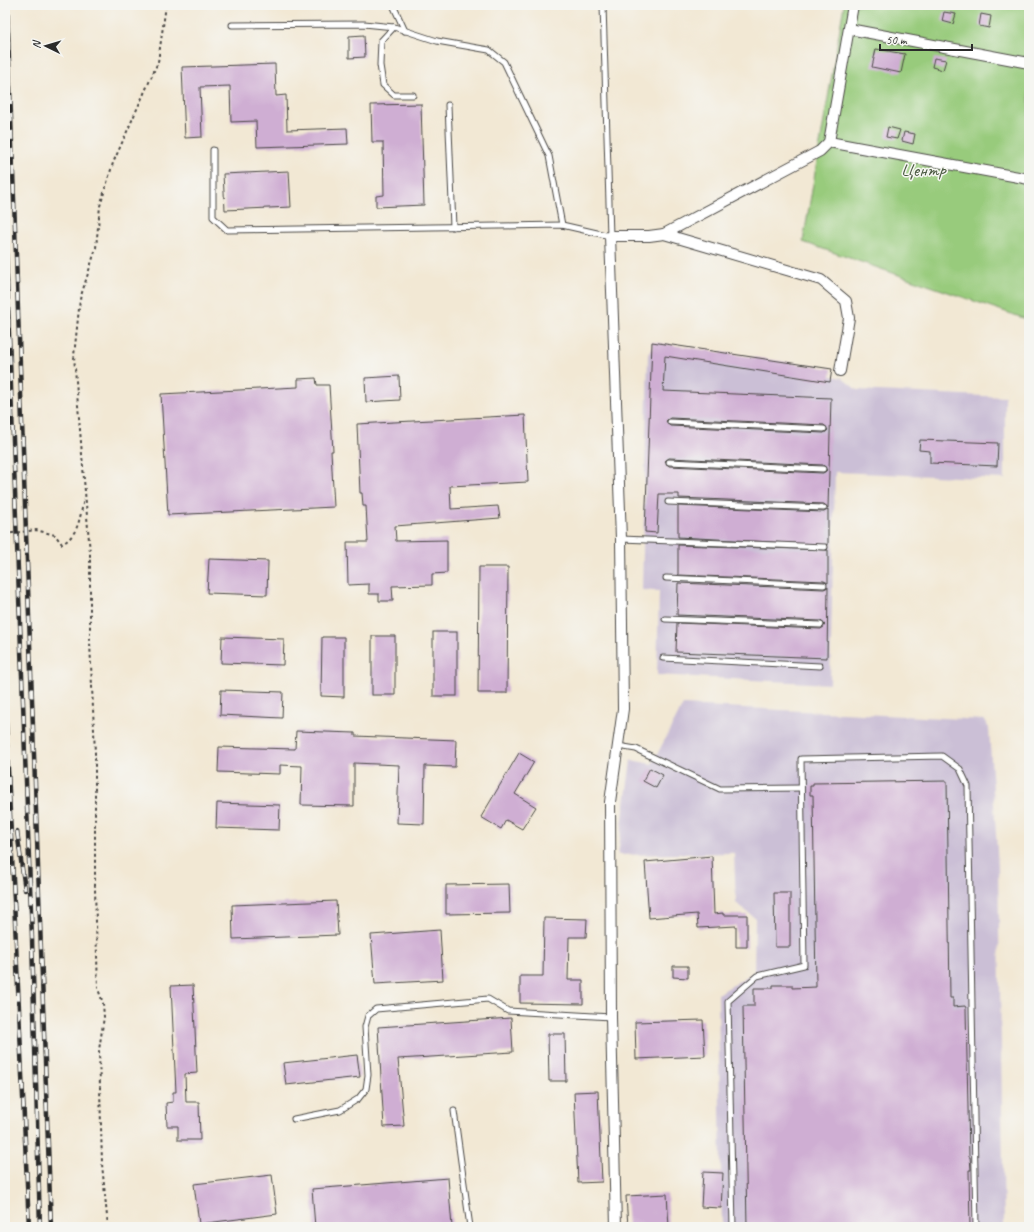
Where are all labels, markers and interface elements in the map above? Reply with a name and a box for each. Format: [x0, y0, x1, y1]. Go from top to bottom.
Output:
north arrow [26, 26, 66, 66]
scale bar [880, 26, 972, 52]
text: 50 m [886, 32, 908, 48]
text: N [29, 39, 43, 49]
park label: Центр [900, 158, 947, 182]

